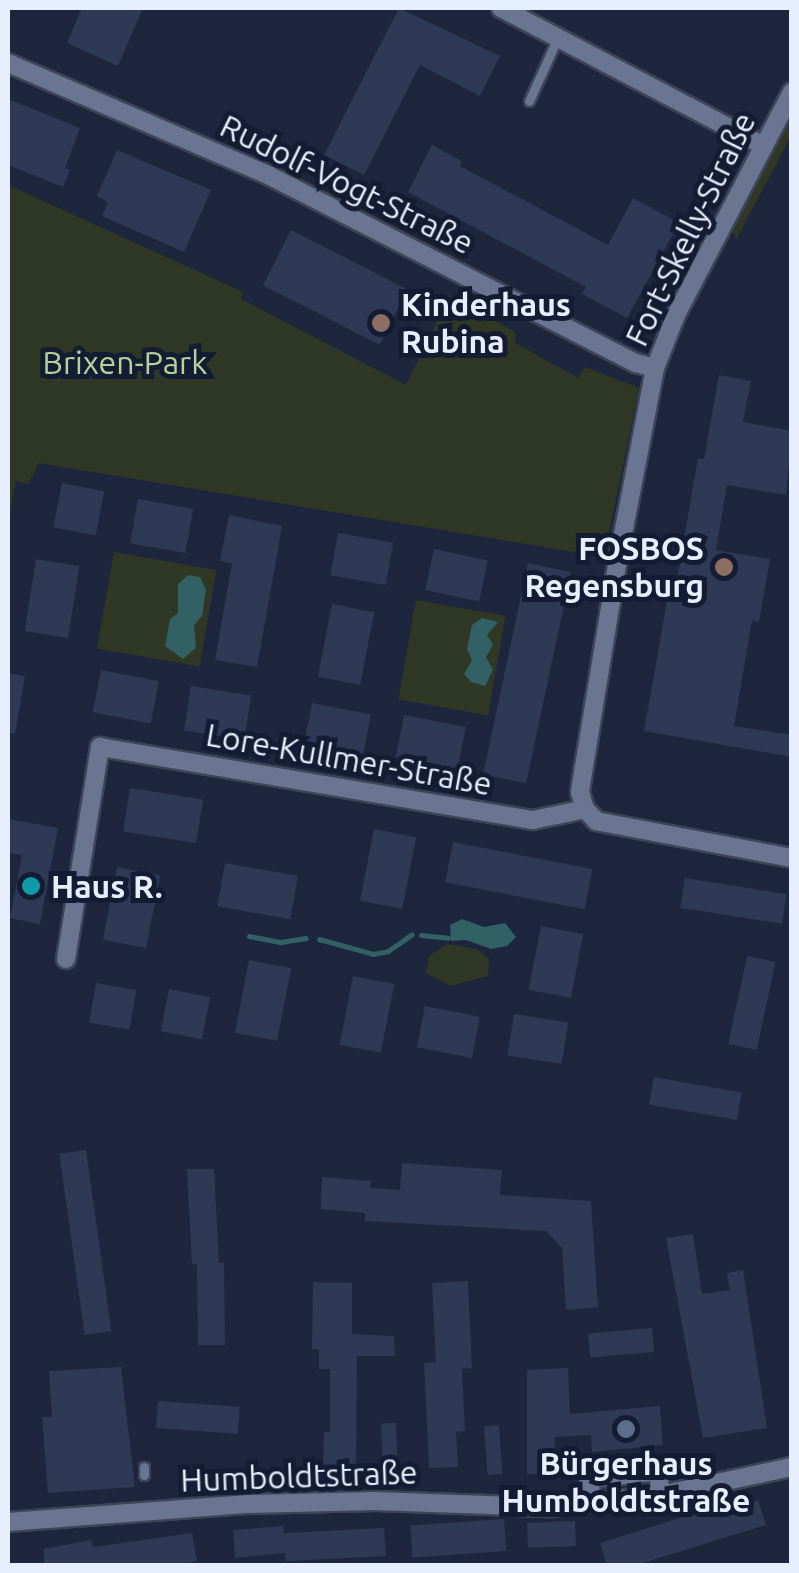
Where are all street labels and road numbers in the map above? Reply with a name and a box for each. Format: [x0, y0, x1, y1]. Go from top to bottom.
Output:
street label: Rudolf-Vogt-Straße [214, 106, 480, 262]
street label: Fort-Skelly-Straße [617, 106, 763, 352]
street label: Lore-Kullmer-Straße [203, 715, 495, 803]
street label: Humboldtstraße [180, 1453, 418, 1499]

